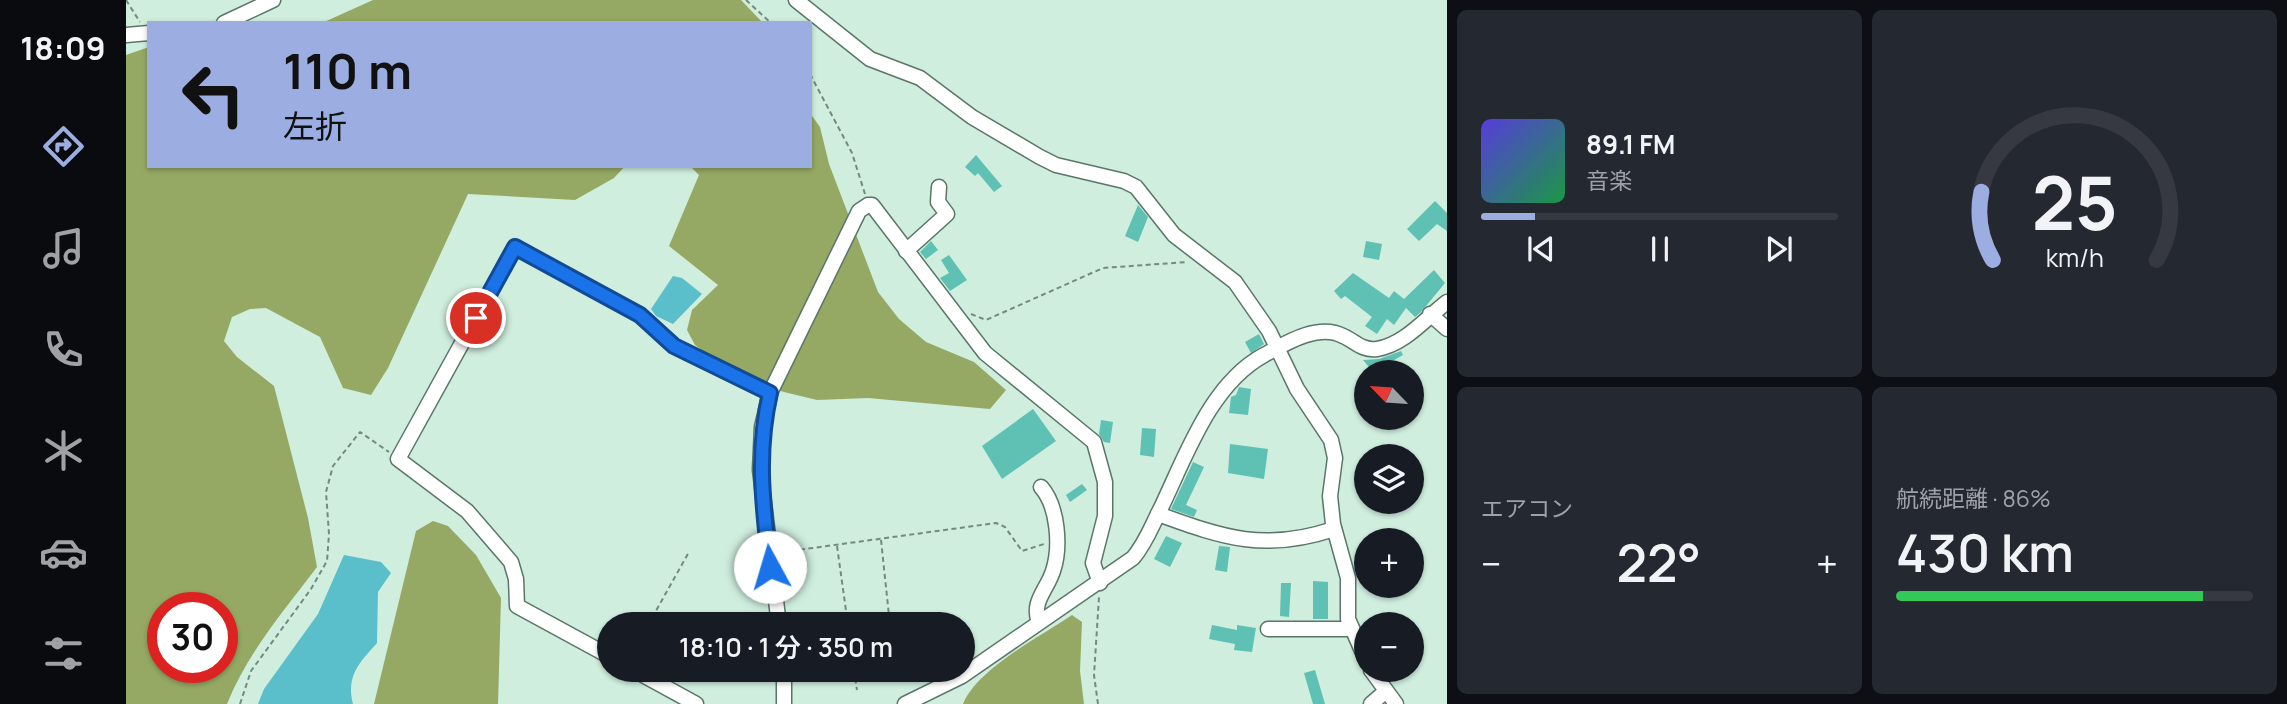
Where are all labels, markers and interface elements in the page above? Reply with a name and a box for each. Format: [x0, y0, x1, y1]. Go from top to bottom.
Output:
text: 18:09 [20, 26, 106, 70]
text: 110 m [283, 37, 412, 104]
icon: left [168, 49, 259, 140]
text: 左折 [283, 104, 347, 148]
icon: directions [39, 122, 88, 171]
text: 89.1 FM [1586, 126, 1675, 162]
text: 25 [2031, 152, 2118, 252]
text: 音楽 [1586, 164, 1632, 196]
icon: music [39, 224, 88, 273]
icon: previous [1522, 230, 1560, 268]
icon: pause [1641, 230, 1679, 268]
icon: next [1760, 230, 1798, 268]
text: km/h [2045, 240, 2104, 275]
pin [446, 288, 506, 348]
icon: arrive [457, 299, 495, 337]
icon: phone [39, 325, 88, 374]
north arrow [1354, 360, 1424, 430]
map controls [1354, 360, 1424, 682]
icon: climate [39, 426, 88, 475]
button: layers [1354, 444, 1424, 514]
text: 航続距離 · 86% [1896, 482, 2051, 514]
text: エアコン [1481, 492, 1573, 524]
text: 430 km [1896, 517, 2074, 588]
text: 22° [1617, 527, 1701, 598]
icon: car [39, 528, 88, 577]
button: + [1354, 528, 1424, 598]
position arrow [733, 530, 807, 604]
text: − [1481, 537, 1502, 589]
text: + [1816, 537, 1838, 589]
speed limit sign: 30 [147, 592, 238, 683]
button: − [1354, 612, 1424, 682]
icon: filters [39, 629, 88, 678]
text: 18:10 · 1 分 · 350 m [679, 629, 893, 665]

